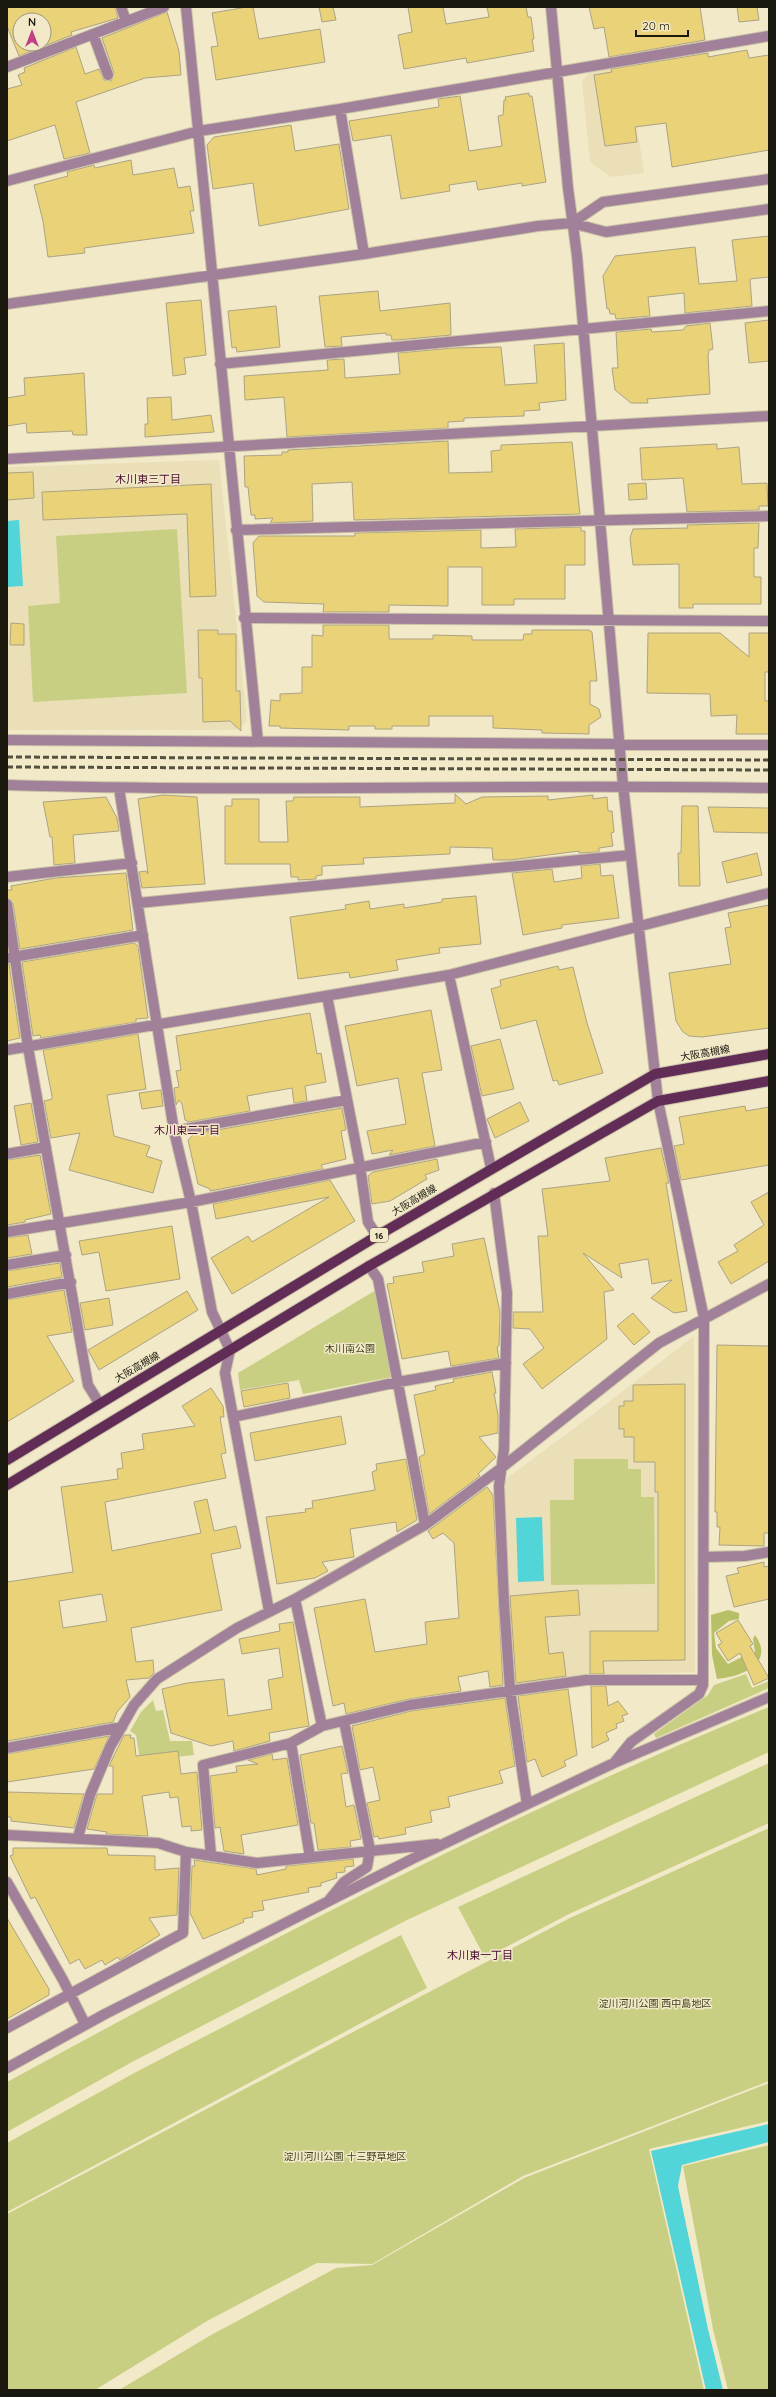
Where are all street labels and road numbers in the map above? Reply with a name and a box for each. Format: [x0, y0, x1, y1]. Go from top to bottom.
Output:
street label: 大阪高槻線 [679, 1042, 731, 1064]
street label: 大阪高槻線 [389, 1182, 439, 1218]
road number: 16 [370, 1228, 388, 1242]
street label: 大阪高槻線 [112, 1349, 162, 1385]

